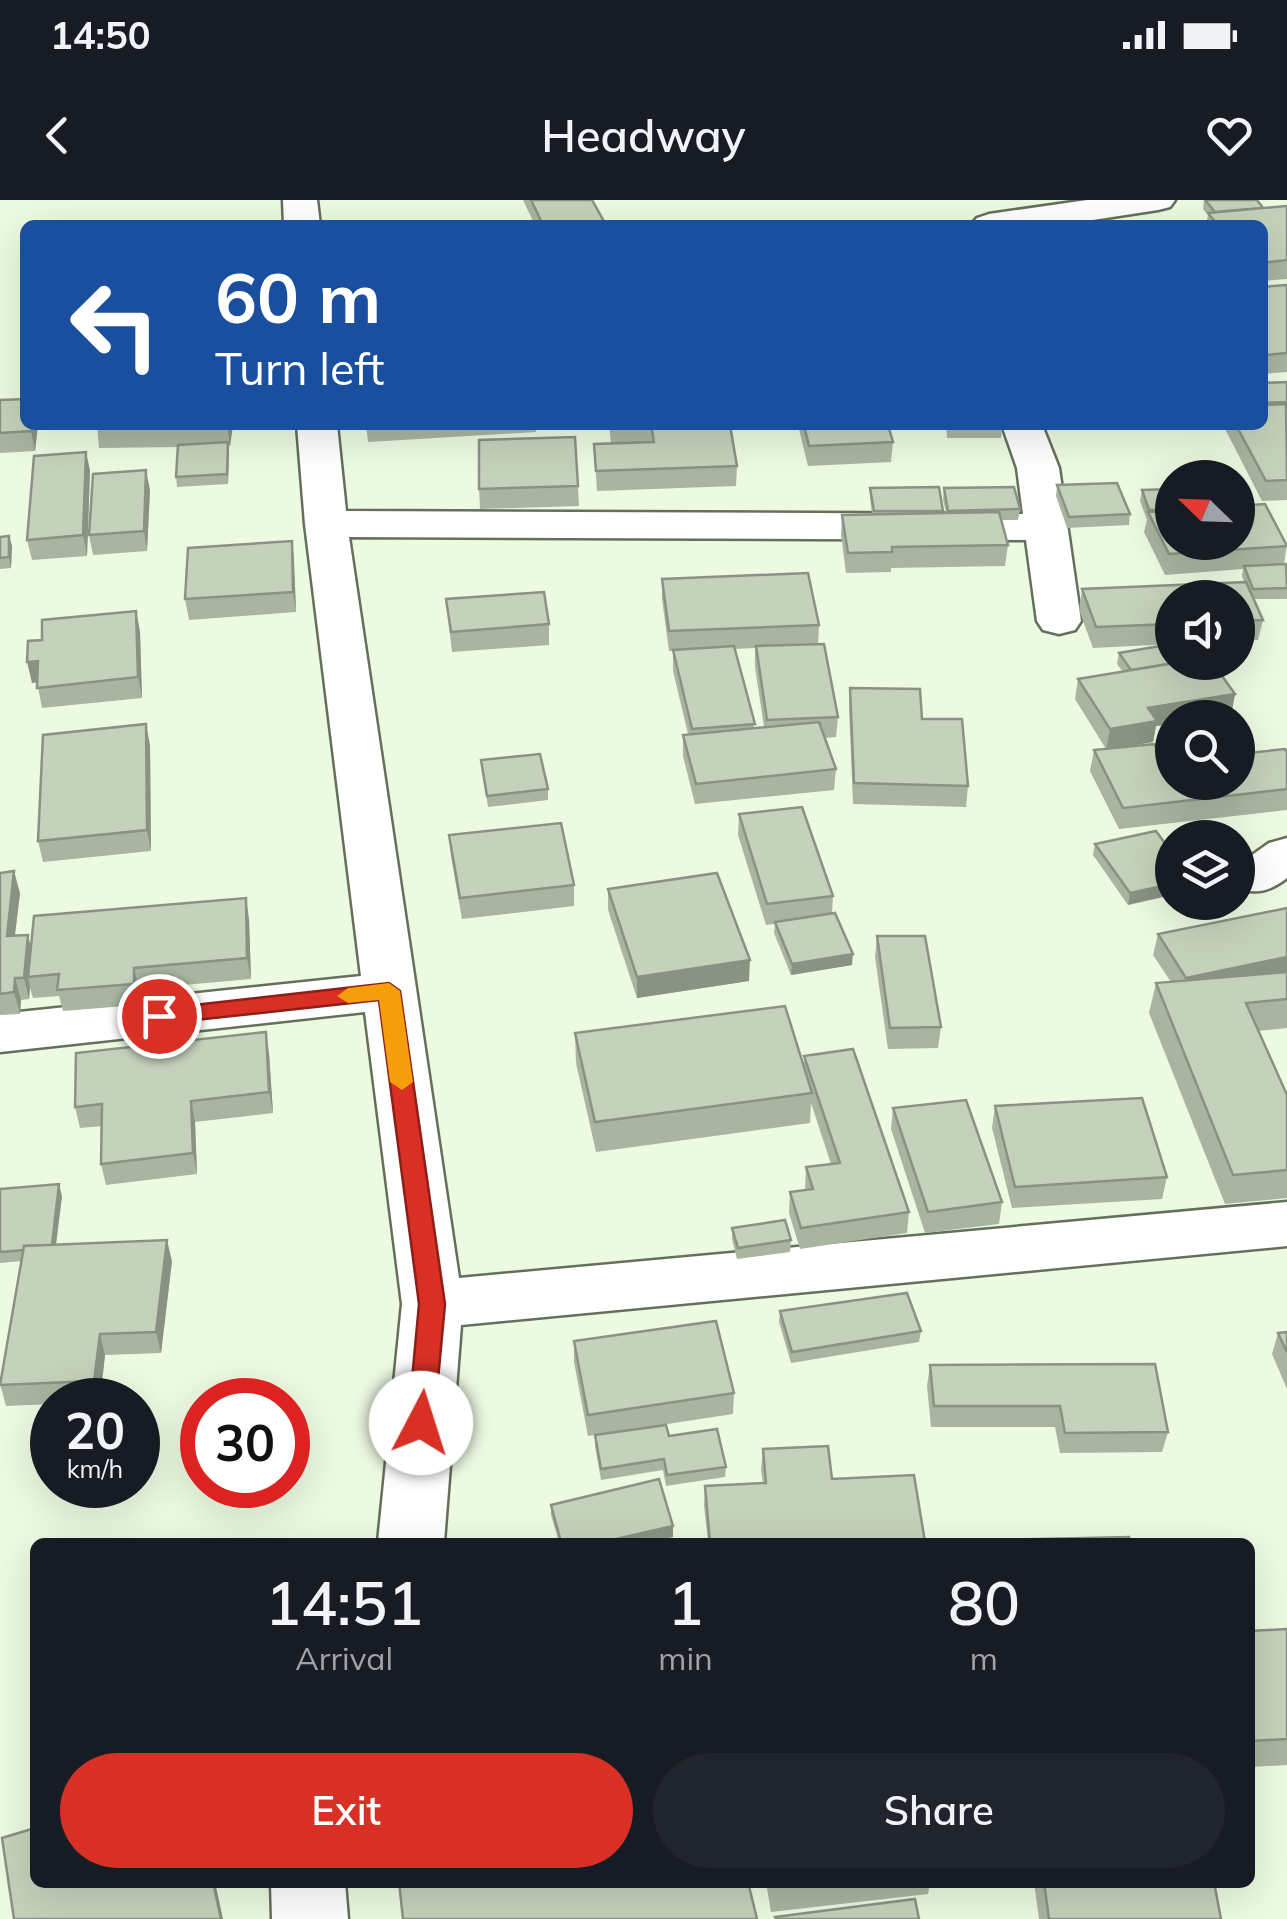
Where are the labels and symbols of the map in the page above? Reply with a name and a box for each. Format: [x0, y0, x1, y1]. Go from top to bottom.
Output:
north arrow [1155, 460, 1255, 560]
pin [117, 974, 202, 1059]
position arrow [369, 1371, 473, 1475]
speed limit sign: 30 [180, 1378, 310, 1508]

